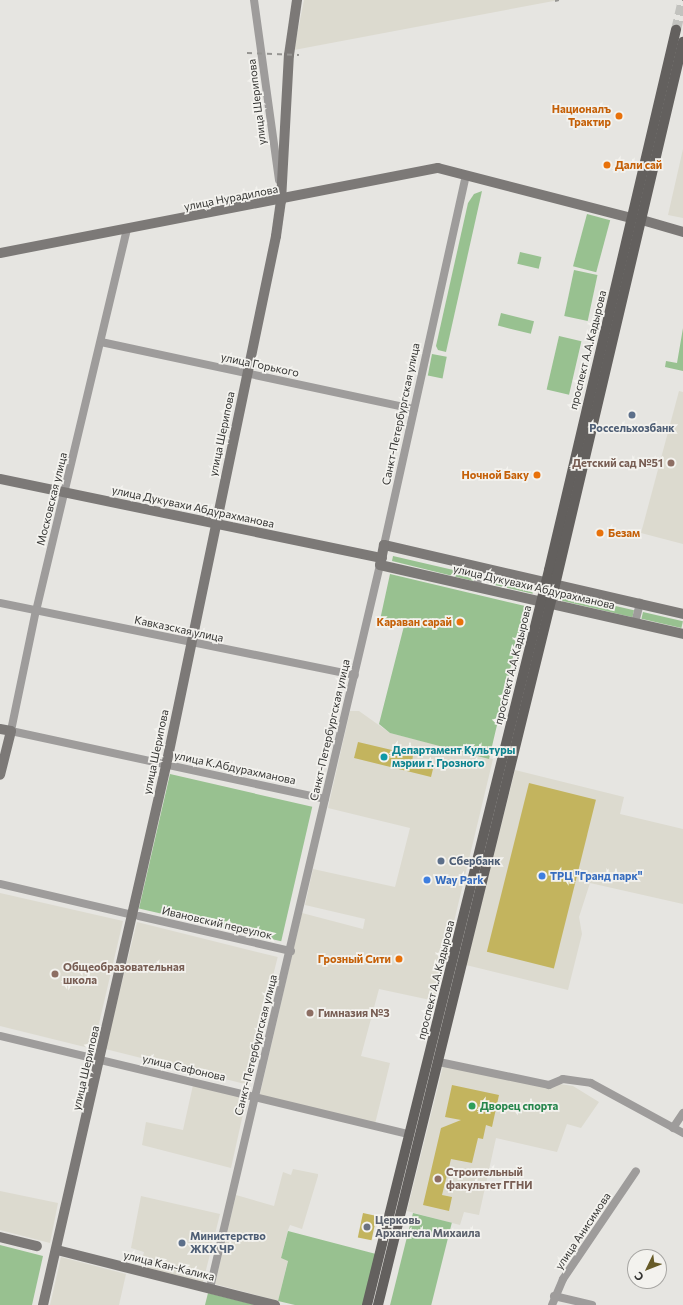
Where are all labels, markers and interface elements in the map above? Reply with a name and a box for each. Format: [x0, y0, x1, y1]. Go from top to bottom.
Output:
street label: улица Шерипова [245, 58, 269, 146]
place label: Националъ Трактир [552, 103, 611, 129]
marker: Националъ Трактир [614, 111, 624, 121]
place label: Дали сай [615, 158, 662, 172]
marker: Дали сай [602, 160, 612, 170]
street label: улица Нурадилова [183, 182, 279, 214]
street label: проспект А.А.Кадырова [567, 289, 609, 411]
street label: Санкт-Петербургская улица [379, 342, 423, 486]
street label: улица Горького [220, 350, 300, 380]
street label: улица Шерипова [207, 390, 237, 478]
marker: Россельхозбанк [627, 410, 637, 420]
place label: Россельхозбанк [589, 421, 675, 435]
street label: Московская улица [34, 451, 70, 547]
place label: Детский сад №51 [572, 456, 663, 470]
marker: Детский сад №51 [666, 458, 676, 468]
place label: Ночной Баку [461, 468, 529, 482]
marker: Ночной Баку [532, 470, 542, 480]
street label: улица Дукувахи Абдурахманова [111, 483, 275, 531]
place label: Безам [608, 526, 640, 540]
marker: Безам [595, 528, 605, 538]
street label: улица Дукувахи Абдурахманова [452, 562, 616, 612]
street label: проспект А.А.Кадырова [492, 604, 534, 726]
street label: Кавказская улица [133, 613, 225, 645]
place label: Караван сарай [376, 615, 452, 629]
marker: Караван сарай [455, 617, 465, 627]
street label: Санкт-Петербургская улица [307, 658, 353, 802]
street label: улица Шерипова [141, 708, 171, 796]
place label: Департамент Культуры мэрии г. Грозного [392, 744, 515, 770]
street label: улица К.Абдурахманова [173, 749, 297, 787]
marker: Департамент Культуры мэрии г. Грозного [379, 752, 389, 762]
place label: Сбербанк [449, 854, 500, 868]
marker: Сбербанк [436, 856, 446, 866]
place label: ТРЦ "Гранд парк" [550, 869, 642, 883]
marker: ТРЦ "Гранд парк" [537, 871, 547, 881]
place label: Way Park [435, 873, 483, 887]
marker: Way Park [422, 875, 432, 885]
street label: Ивановский переулок [161, 904, 273, 942]
street label: проспект А.А.Кадырова [415, 919, 457, 1041]
place label: Грозный Сити [318, 952, 391, 966]
marker: Грозный Сити [394, 954, 404, 964]
place label: Общеобразовательная школа [63, 961, 185, 987]
marker: Общеобразовательная школа [50, 969, 60, 979]
street label: Санкт-Петербургская улица [232, 973, 280, 1117]
place label: Гимназия №3 [318, 1006, 390, 1020]
marker: Гимназия №3 [305, 1008, 315, 1018]
street label: улица Шерипова [70, 1024, 102, 1112]
street label: улица Сафонова [141, 1052, 227, 1084]
place label: Дворец спорта [480, 1099, 558, 1113]
marker: Дворец спорта [467, 1101, 477, 1111]
place label: Строительный факультет ГГНИ [446, 1166, 532, 1192]
marker: Строительный факультет ГГНИ [433, 1174, 443, 1184]
street label: улица Анисимова [552, 1190, 614, 1272]
place label: Церковь Архангела Михаила [375, 1214, 480, 1240]
marker: Церковь Архангела Михаила [362, 1222, 372, 1232]
place label: Министерство ЖКХ ЧР [190, 1230, 266, 1256]
marker: Министерство ЖКХ ЧР [177, 1238, 187, 1248]
street label: улица Кан-Калика [122, 1248, 216, 1284]
north arrow [627, 1249, 667, 1289]
text: С [631, 1270, 646, 1284]

